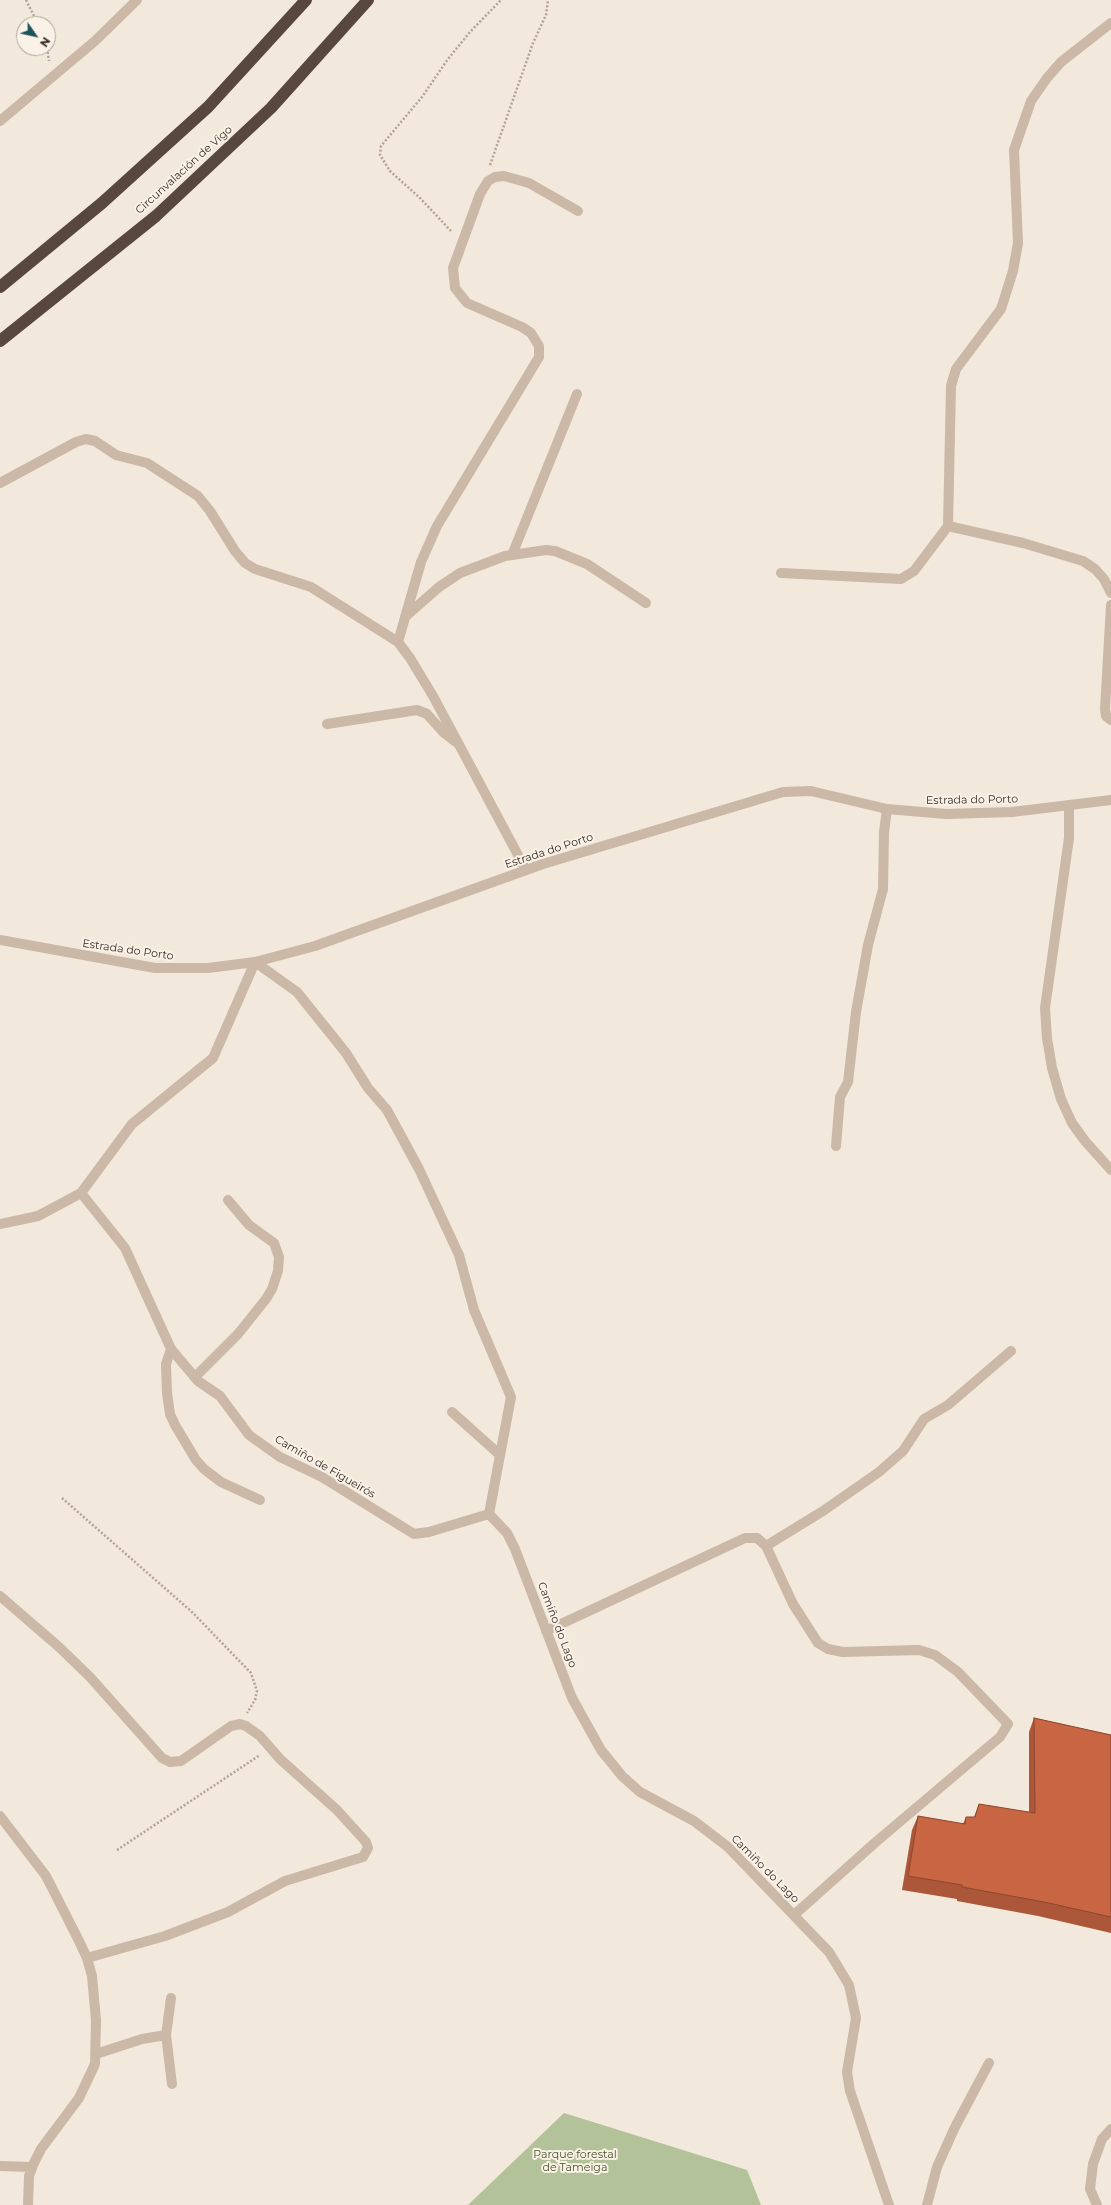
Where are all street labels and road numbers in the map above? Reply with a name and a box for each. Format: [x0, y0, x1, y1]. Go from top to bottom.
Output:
street label: Circunvalación de Vigo [133, 123, 235, 217]
street label: Estrada do Porto [926, 793, 1018, 807]
street label: Estrada do Porto [503, 831, 595, 871]
street label: Estrada do Porto [82, 937, 174, 963]
street label: Camiño de Figueirós [272, 1433, 378, 1501]
street label: Camiño do Lago [535, 1580, 579, 1670]
street label: Camiño do Lago [728, 1832, 802, 1906]

